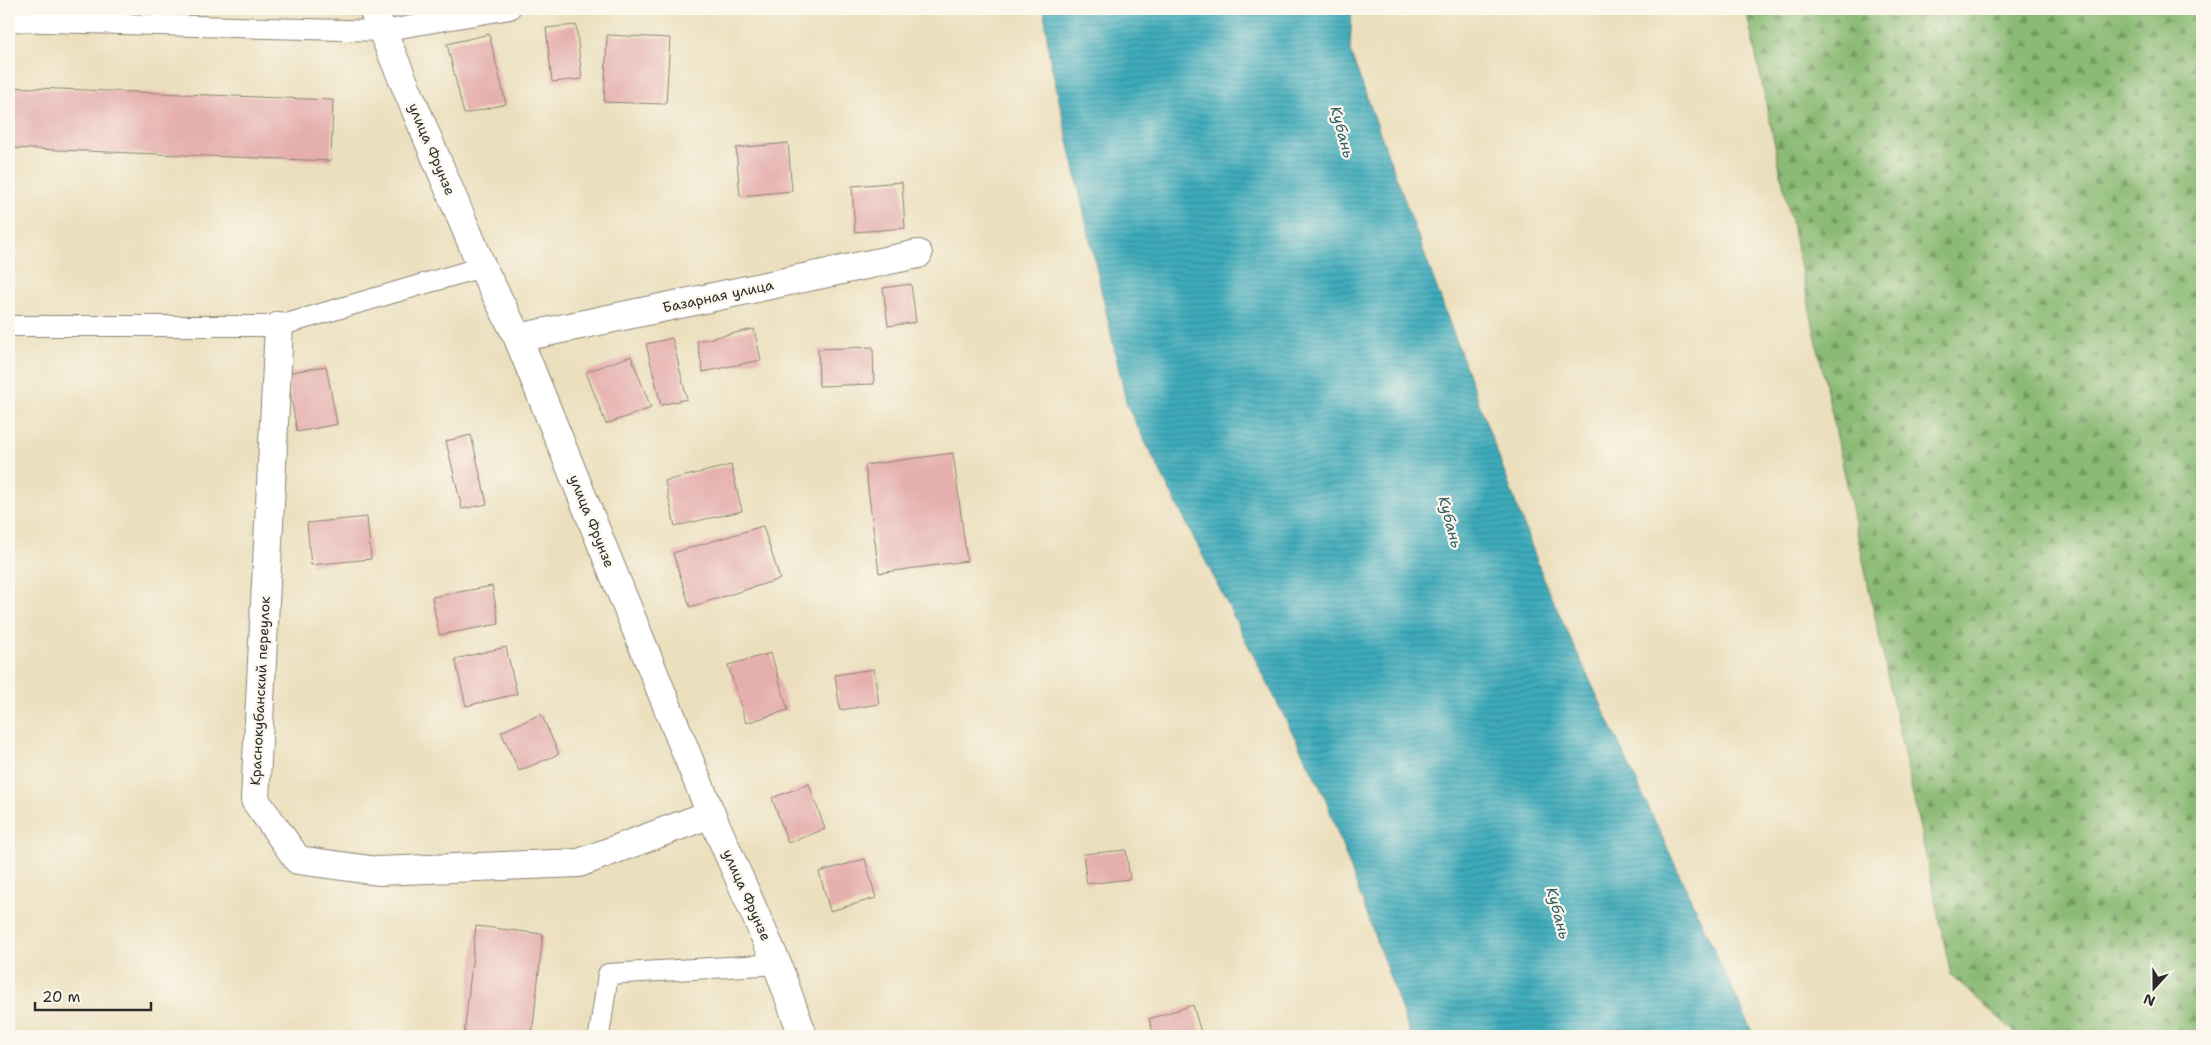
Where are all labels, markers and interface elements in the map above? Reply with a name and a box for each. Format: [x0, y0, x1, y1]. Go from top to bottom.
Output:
street label: улица Фрунзе [404, 100, 460, 198]
water label: Кубань [1326, 104, 1359, 160]
street label: Базарная улица [661, 275, 775, 317]
street label: улица Фрунзе [565, 472, 619, 570]
water label: Кубань [1434, 494, 1467, 550]
street label: Краснокубанский переулок [246, 595, 274, 786]
street label: улица Фрунзе [719, 846, 775, 944]
water label: Кубань [1542, 885, 1575, 941]
north arrow [2128, 962, 2178, 1012]
scale bar [35, 980, 151, 1012]
text: 20 m [42, 987, 81, 1007]
text: N [2141, 990, 2158, 1011]

